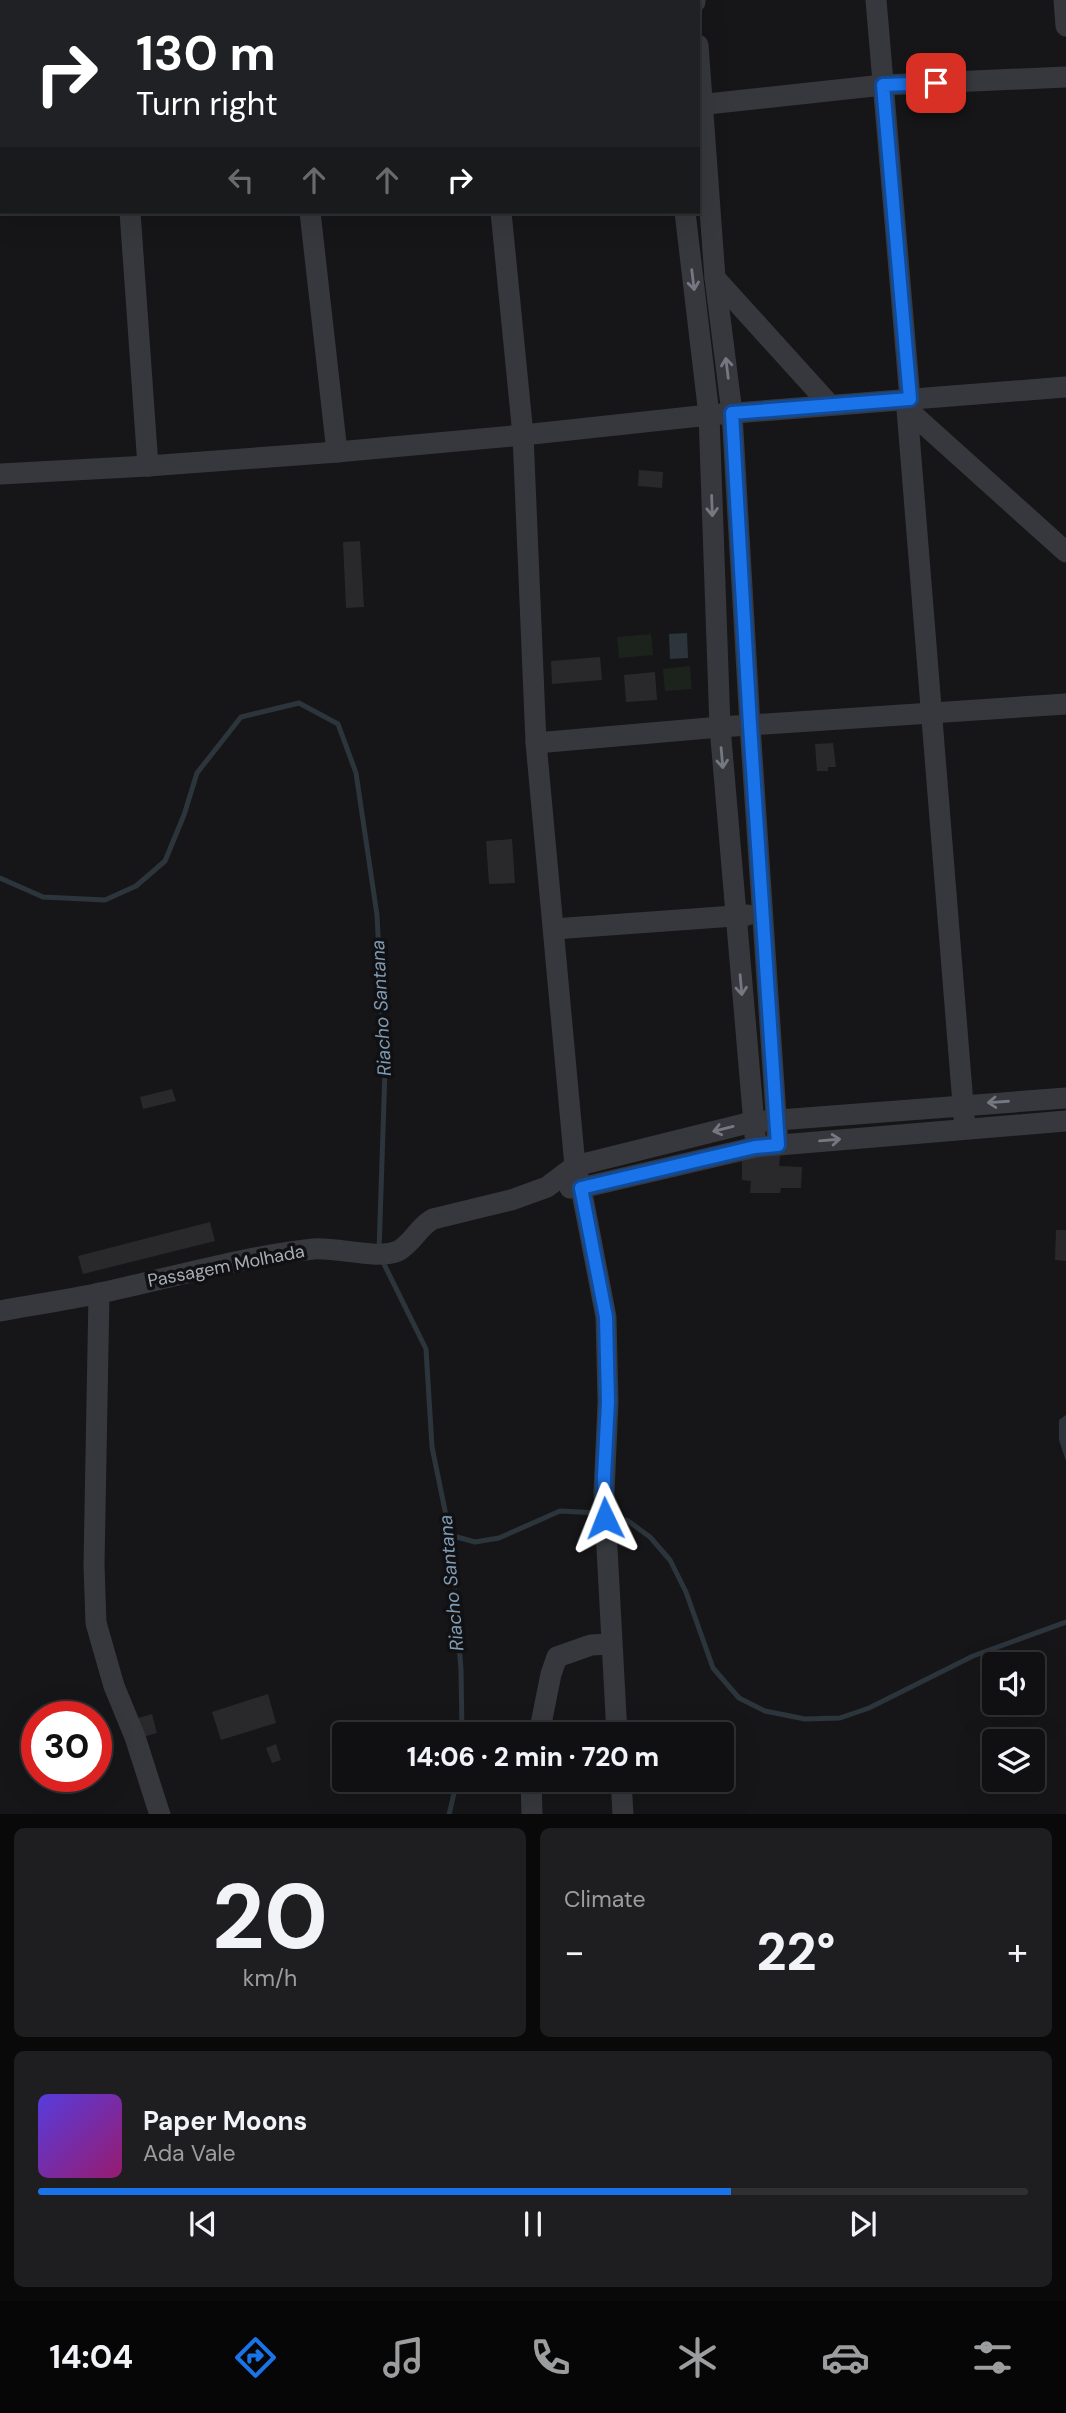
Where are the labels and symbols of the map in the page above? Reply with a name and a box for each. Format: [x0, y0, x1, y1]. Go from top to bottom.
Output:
pin [906, 53, 966, 113]
one-way arrow [687, 268, 700, 290]
one-way arrow [720, 357, 733, 380]
one-way arrow [706, 494, 719, 517]
one-way arrow [716, 746, 729, 769]
water label: Riacho Santana [365, 939, 397, 1077]
one-way arrow [735, 973, 748, 995]
one-way arrow [987, 1096, 1010, 1109]
one-way arrow [712, 1123, 735, 1136]
one-way arrow [819, 1133, 841, 1146]
street label: Passagem Molhada [145, 1239, 307, 1293]
position arrow [568, 1481, 642, 1555]
water label: Riacho Santana [433, 1514, 469, 1652]
speed limit sign: 30 [21, 1701, 112, 1792]

